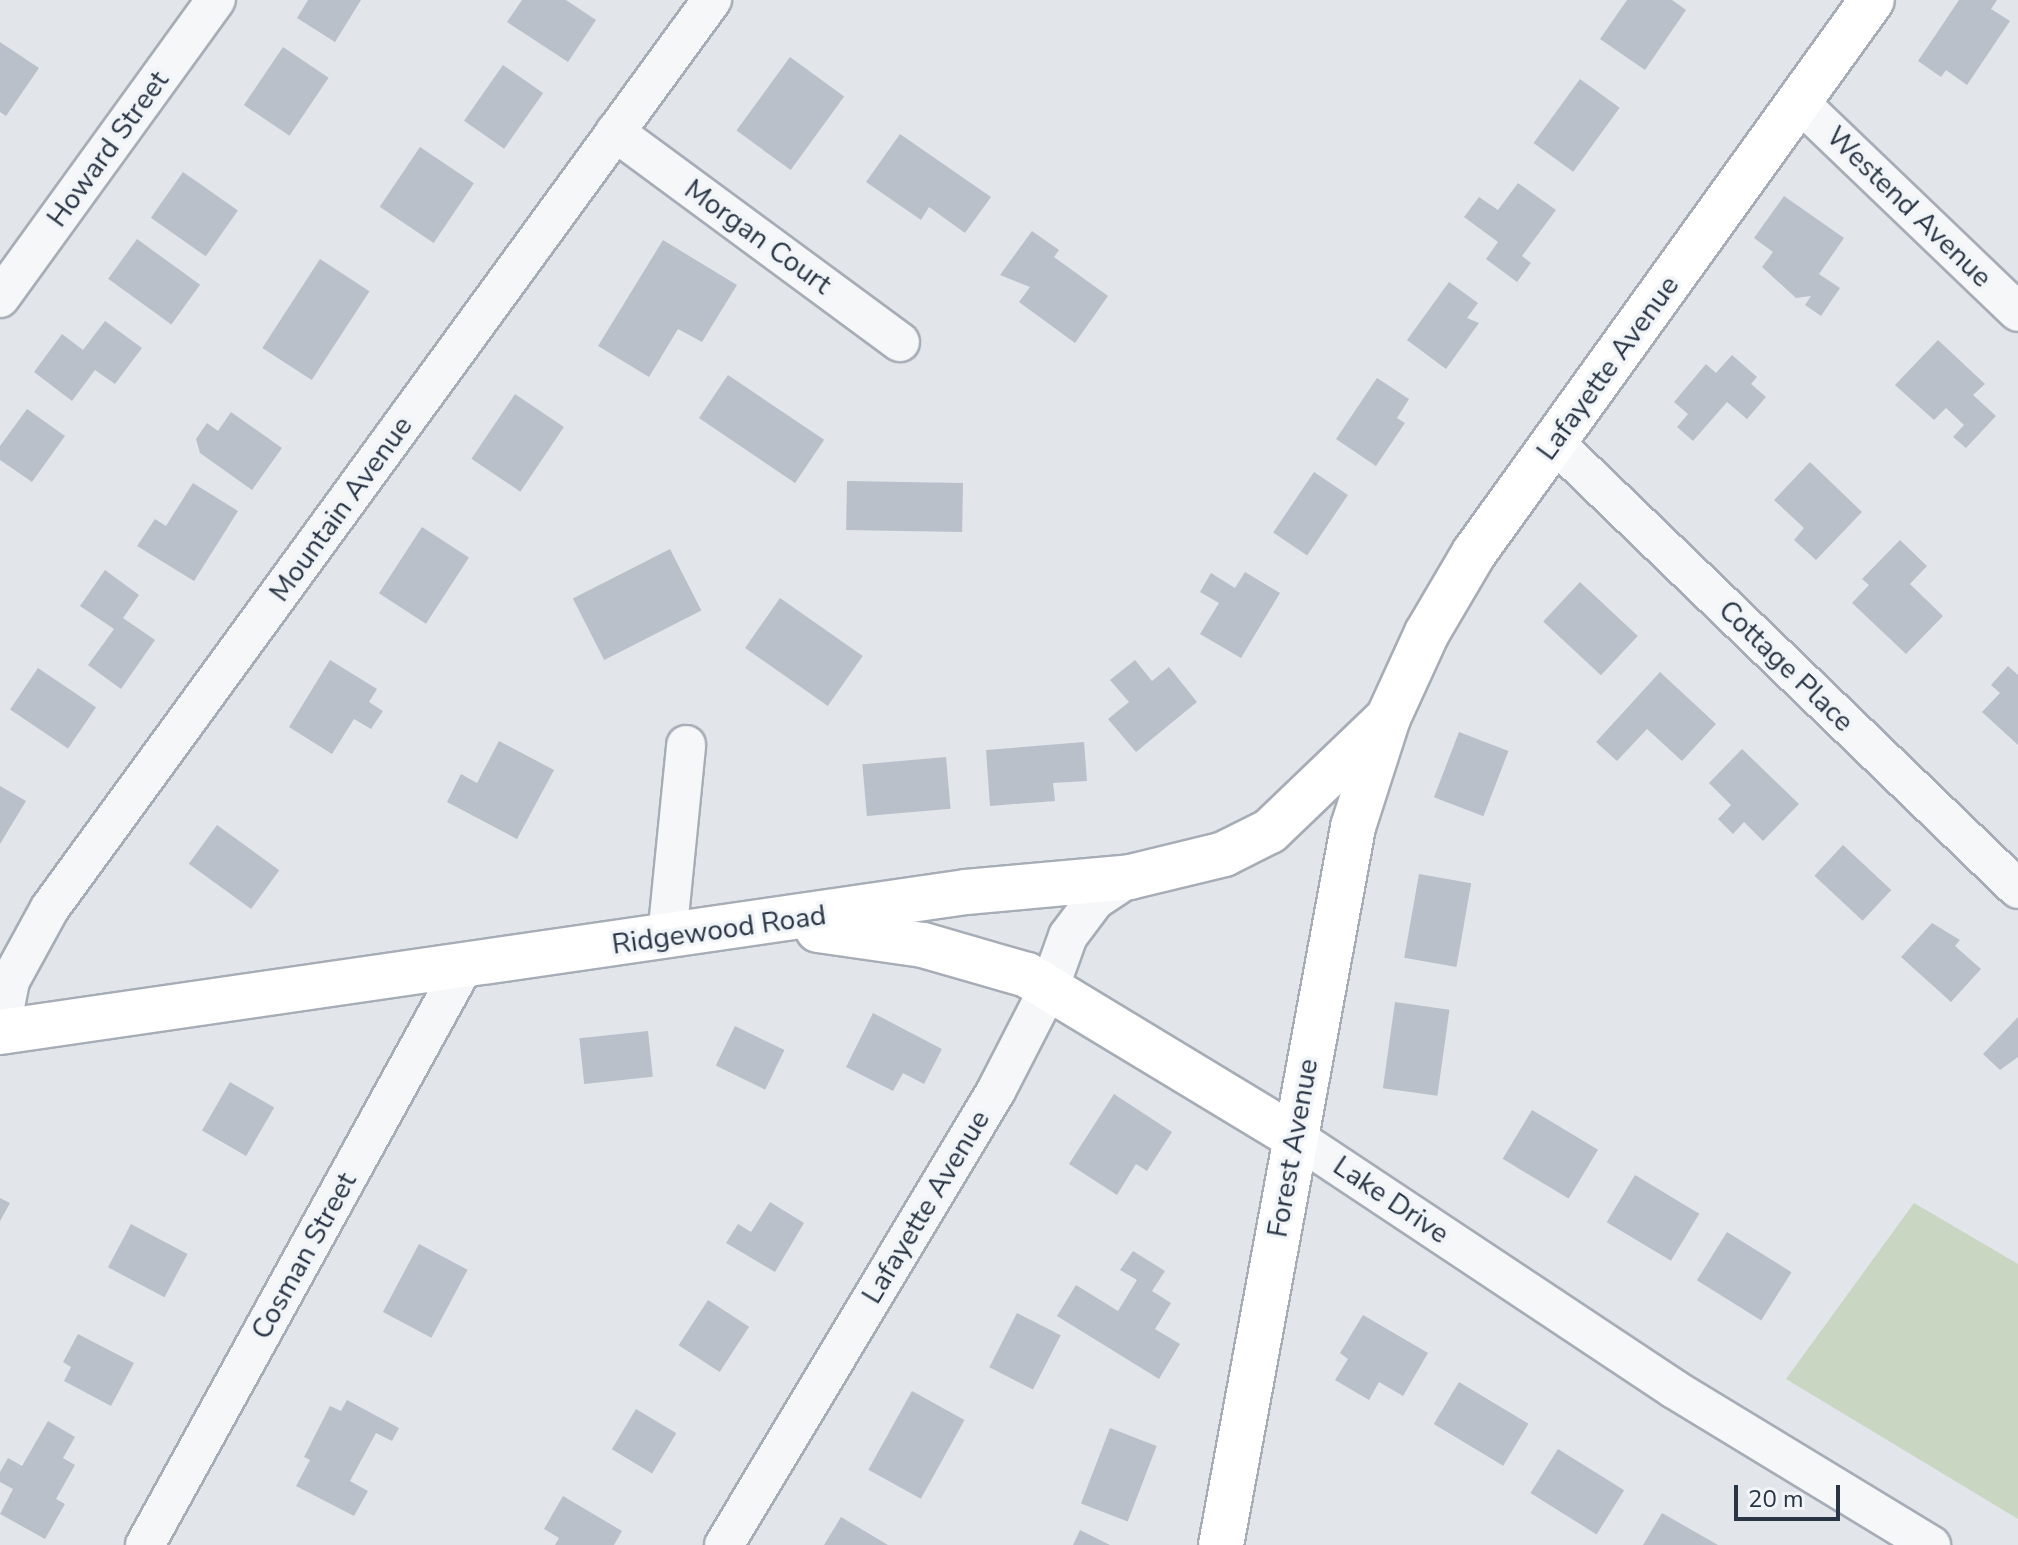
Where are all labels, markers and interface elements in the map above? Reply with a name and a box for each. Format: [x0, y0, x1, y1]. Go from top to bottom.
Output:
street label: Howard Street [40, 64, 176, 234]
street label: Westend Avenue [1819, 120, 1999, 294]
street label: Morgan Court [678, 172, 838, 302]
street label: Lafayette Avenue [1530, 269, 1686, 467]
street label: Mountain Avenue [263, 410, 419, 608]
street label: Cottage Place [1712, 593, 1860, 739]
street label: Ridgewood Road [610, 898, 828, 962]
street label: Forest Avenue [1261, 1056, 1325, 1240]
street label: Lafayette Avenue [855, 1104, 997, 1310]
street label: Lake Drive [1327, 1149, 1455, 1251]
street label: Cosman Street [244, 1167, 364, 1345]
scale bar [1738, 1469, 1844, 1519]
text: 20 m [1748, 1483, 1804, 1515]

